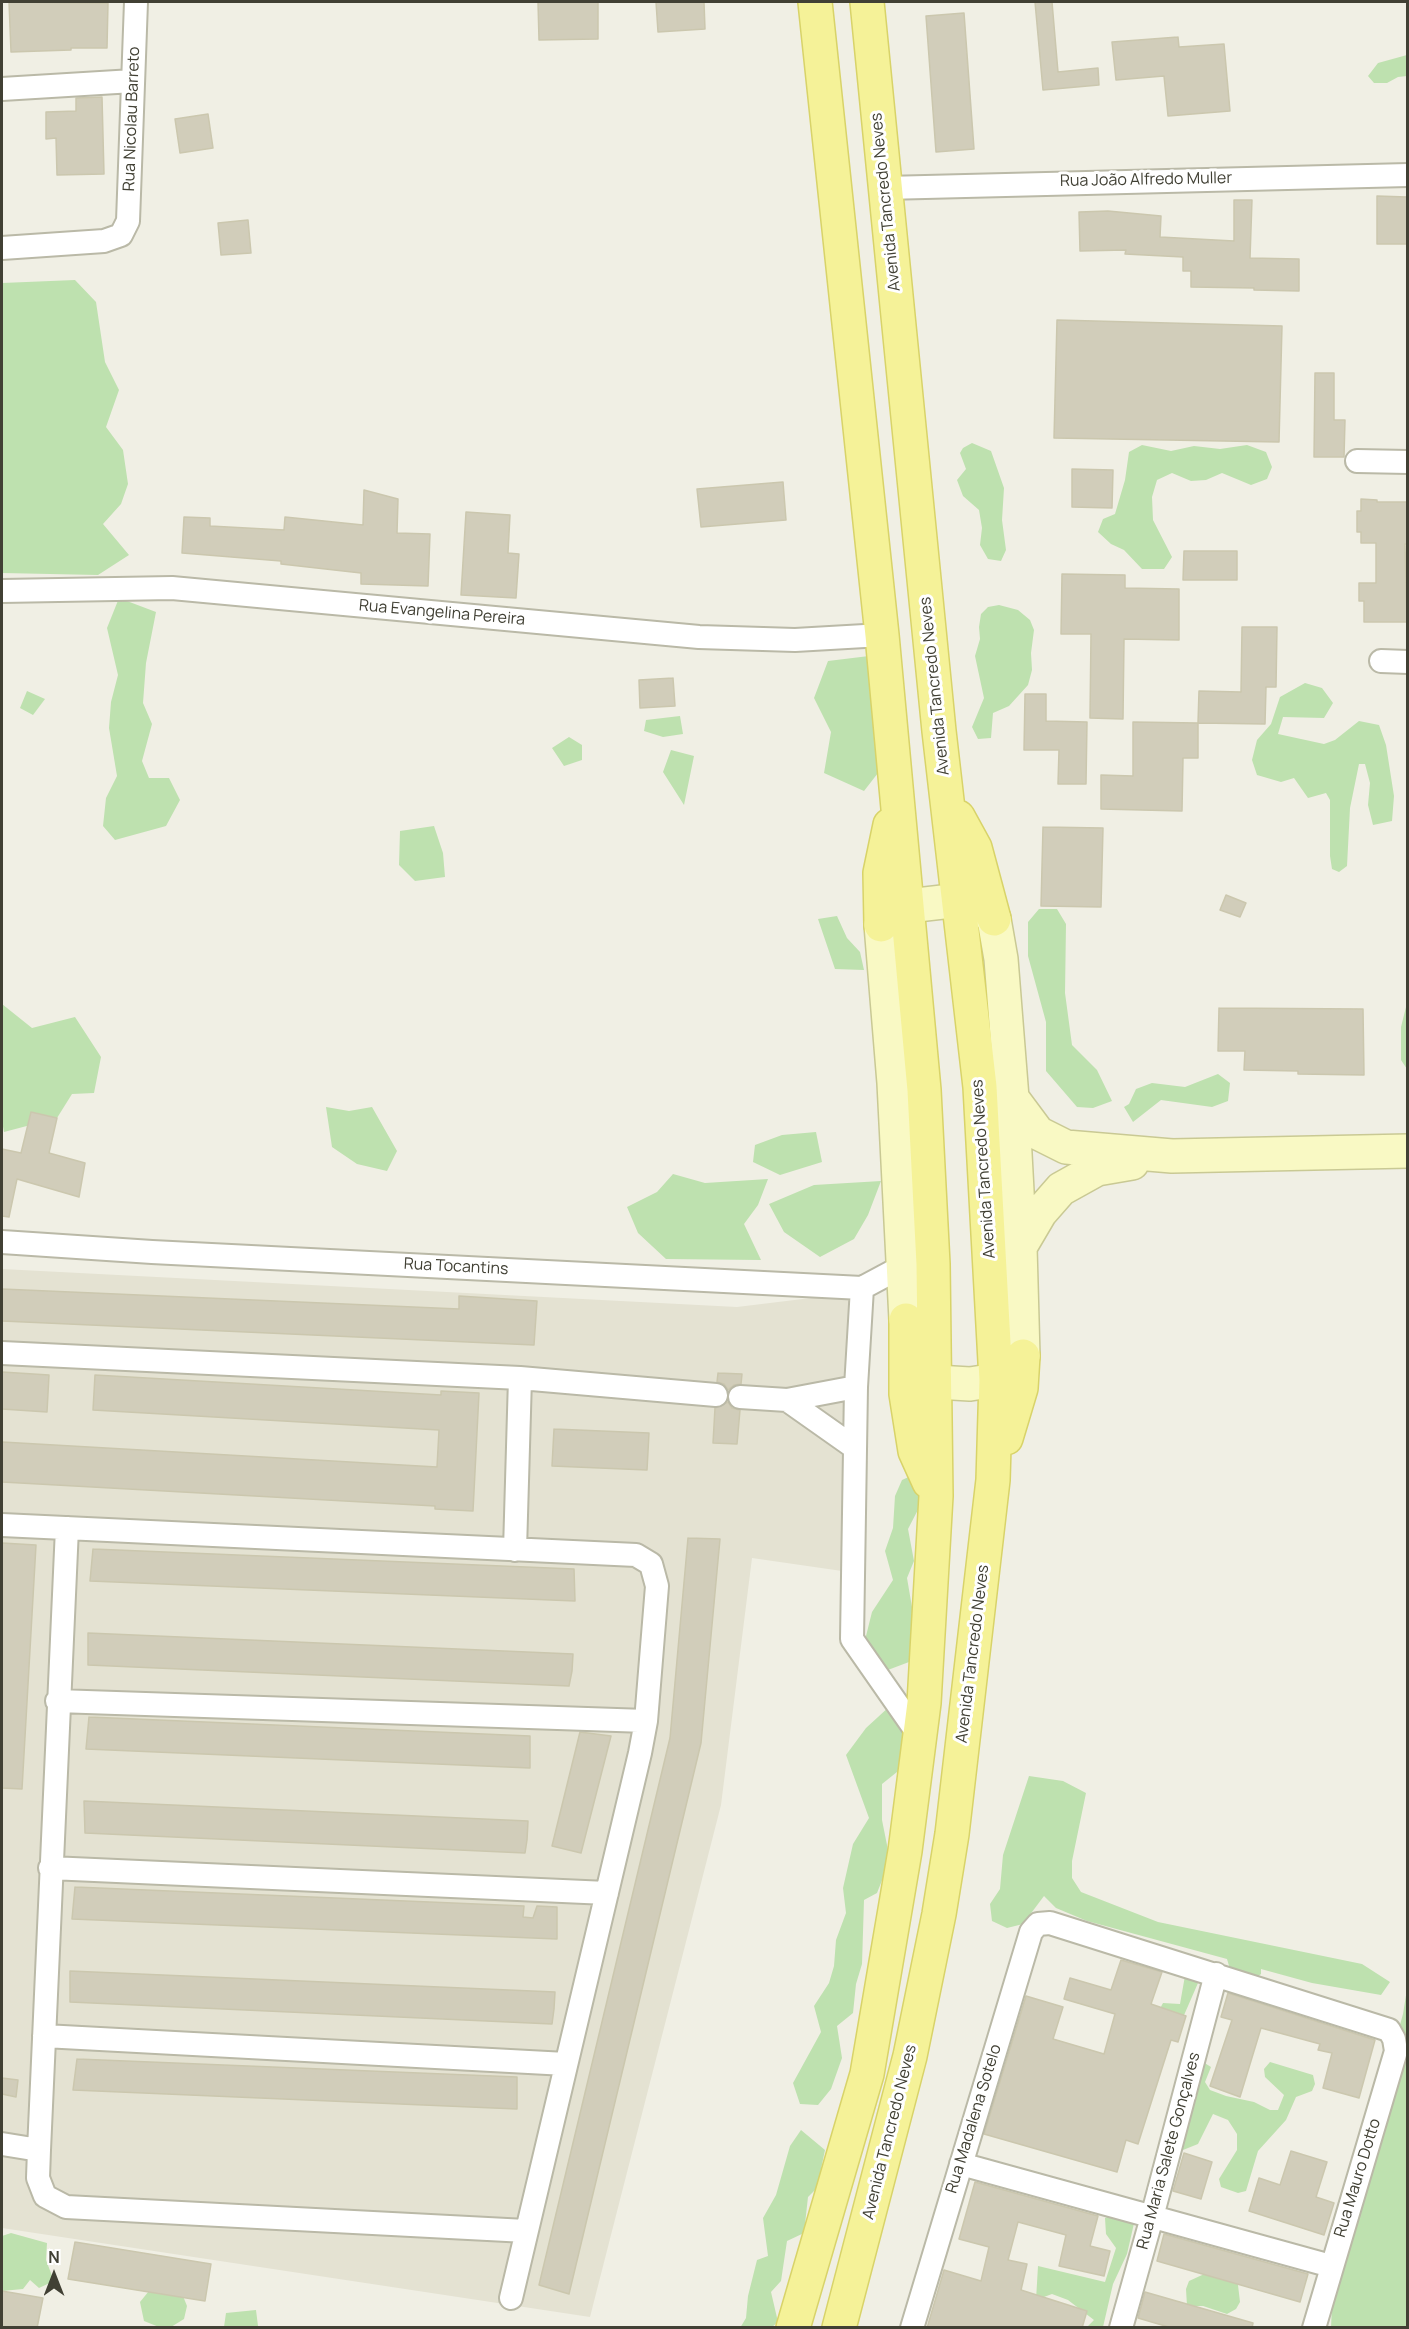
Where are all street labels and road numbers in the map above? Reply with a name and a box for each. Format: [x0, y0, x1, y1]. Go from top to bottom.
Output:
street label: Rua Nicolau Barreto [120, 46, 144, 192]
street label: Avenida Tancredo Neves [867, 112, 905, 292]
street label: Rua João Alfredo Muller [1060, 169, 1232, 191]
street label: Rua Evangelina Pereira [358, 596, 526, 630]
street label: Avenida Tancredo Neves [916, 596, 954, 776]
street label: Avenida Tancredo Neves [968, 1079, 1000, 1259]
street label: Rua Tocantins [403, 1255, 509, 1279]
street label: Avenida Tancredo Neves [953, 1564, 993, 1744]
street label: Rua Madalena Sotelo [942, 2042, 1006, 2196]
street label: Avenida Tancredo Neves [859, 2043, 921, 2221]
street label: Rua Maria Salete Gonçalves [1133, 2050, 1205, 2252]
street label: Rua Mauro Dotto [1331, 2116, 1385, 2240]

